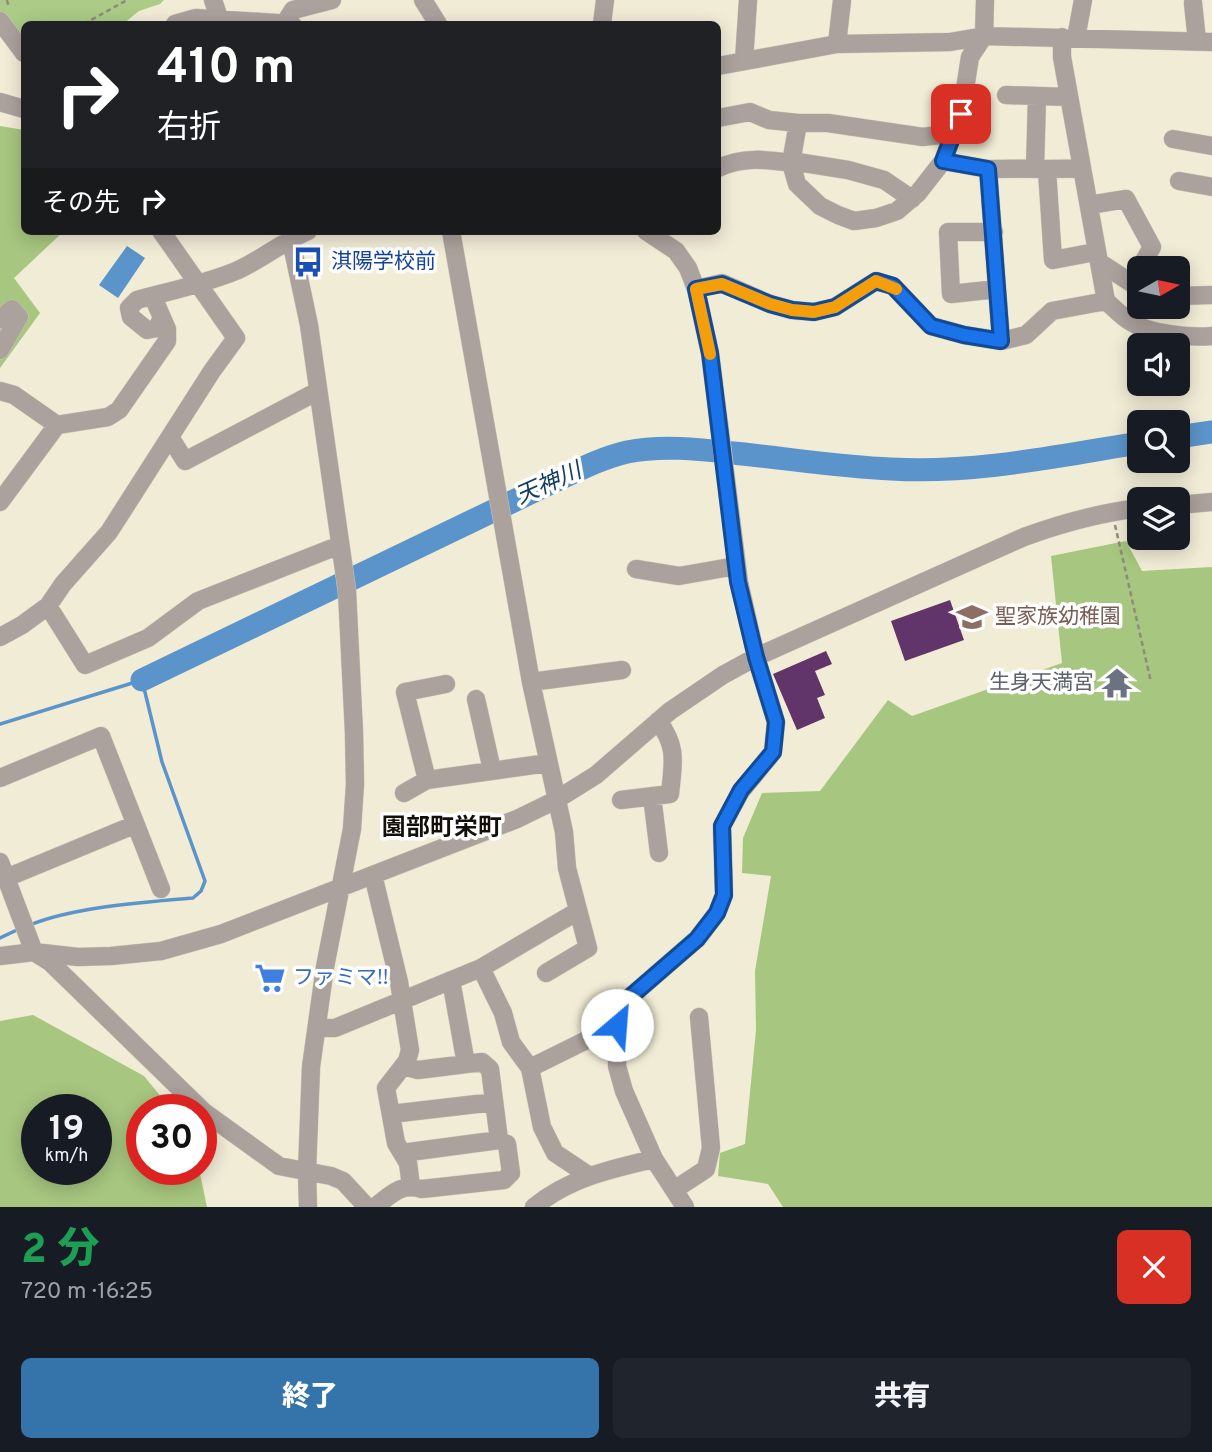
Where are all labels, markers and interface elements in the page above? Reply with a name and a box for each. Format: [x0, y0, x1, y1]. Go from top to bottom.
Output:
text: 410 m [157, 39, 295, 101]
icon: right [42, 49, 133, 140]
pin [931, 84, 991, 144]
icon: arrive [942, 95, 980, 133]
text: 右折 [157, 109, 221, 149]
icon: right [134, 182, 172, 220]
text: その先 [42, 188, 120, 221]
bus stop icon: 淇陽学校前 [291, 245, 325, 279]
place label: 淇陽学校前 [331, 249, 436, 276]
north arrow [1127, 256, 1190, 318]
map controls [1127, 256, 1190, 550]
button: sound [1127, 333, 1190, 396]
button: search [1127, 410, 1190, 473]
water label: 天神川 [512, 457, 589, 512]
button: layers [1127, 487, 1190, 550]
school or university icon: 聖家族幼稚園 [955, 600, 989, 634]
place label: 聖家族幼稚園 [995, 604, 1121, 631]
temple icon: 生身天満宮 [1100, 666, 1134, 700]
place label: 生身天満宮 [989, 670, 1094, 697]
district label: 園部町栄町 [382, 814, 502, 844]
supermarket icon: ファミマ!! [253, 961, 287, 995]
place label: ファミマ!! [293, 965, 388, 992]
position arrow [580, 988, 654, 1062]
speed limit sign: 30 [126, 1094, 217, 1185]
text: 19 [49, 1108, 84, 1152]
text: km/h [45, 1145, 88, 1168]
text: 2 分 [21, 1225, 99, 1278]
button: close [1117, 1230, 1191, 1304]
text: 720 m · 16:25 [21, 1278, 153, 1307]
button: 終了 [21, 1358, 599, 1438]
button: 共有 [613, 1358, 1191, 1438]

